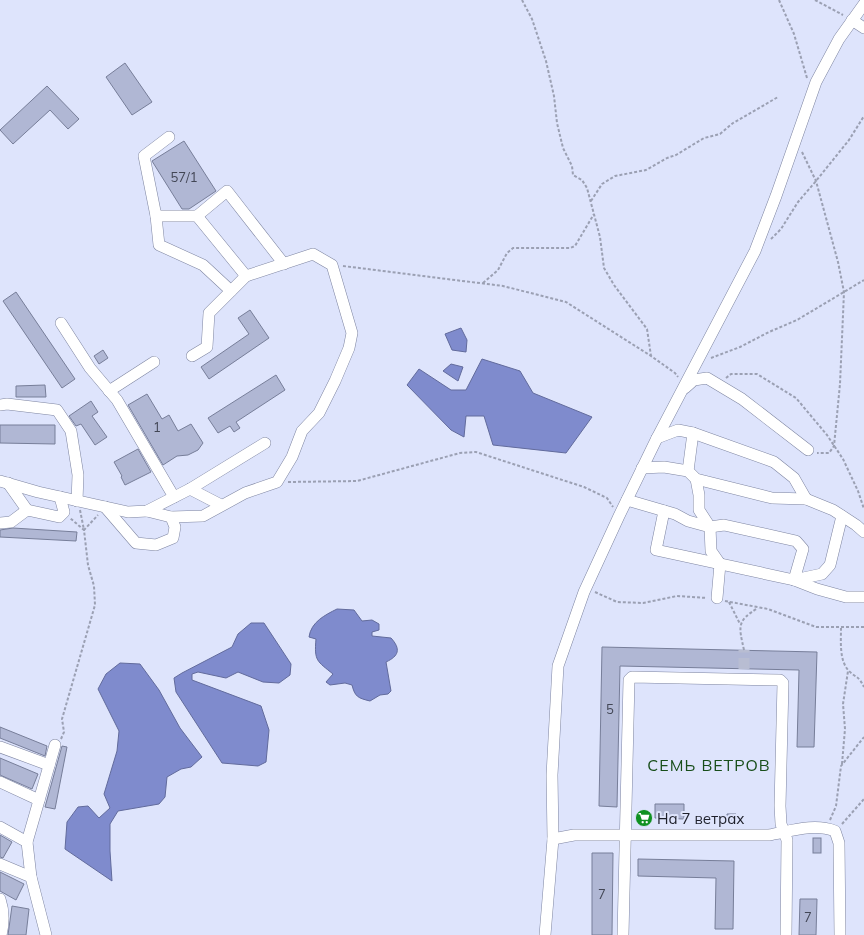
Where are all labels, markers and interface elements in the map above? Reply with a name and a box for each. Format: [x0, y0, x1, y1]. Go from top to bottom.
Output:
house number: 57/1 [170, 169, 198, 185]
house number: 1 [153, 419, 161, 435]
house number: 5 [606, 701, 614, 717]
district label: СЕМЬ ВЕТРОВ [647, 755, 771, 775]
supermarket icon: На 7 ветрах [634, 808, 654, 828]
place label: На 7 ветрах [657, 809, 744, 828]
house number: 7 [598, 886, 606, 902]
house number: 7 [804, 909, 812, 925]

